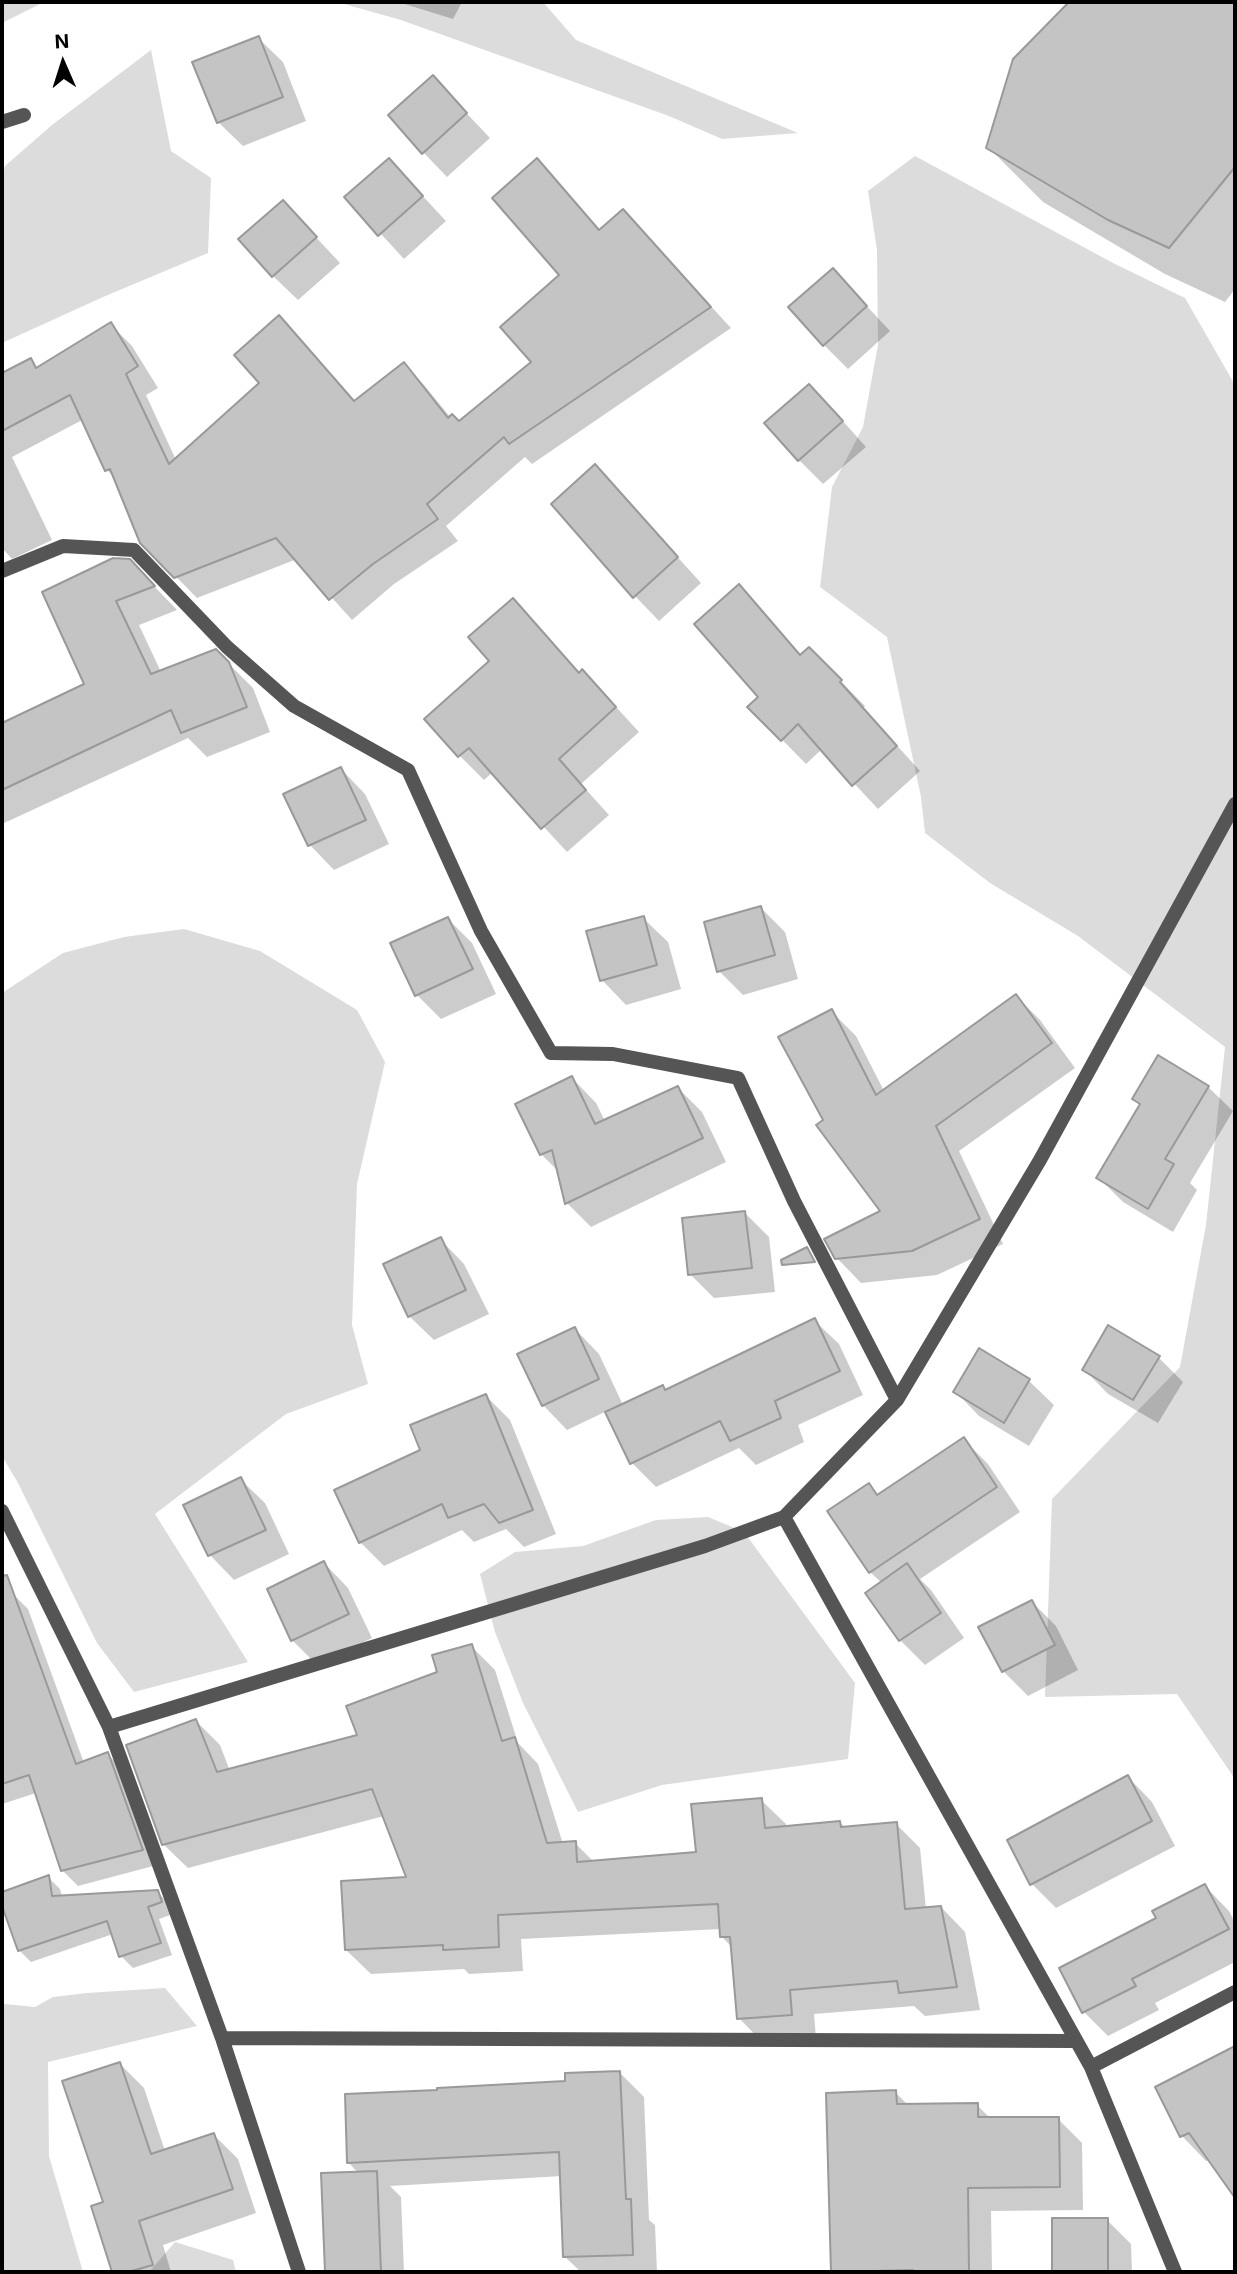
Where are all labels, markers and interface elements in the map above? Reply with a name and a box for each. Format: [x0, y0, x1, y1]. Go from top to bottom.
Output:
north arrow [28, 28, 98, 98]
text: N [54, 30, 70, 53]

